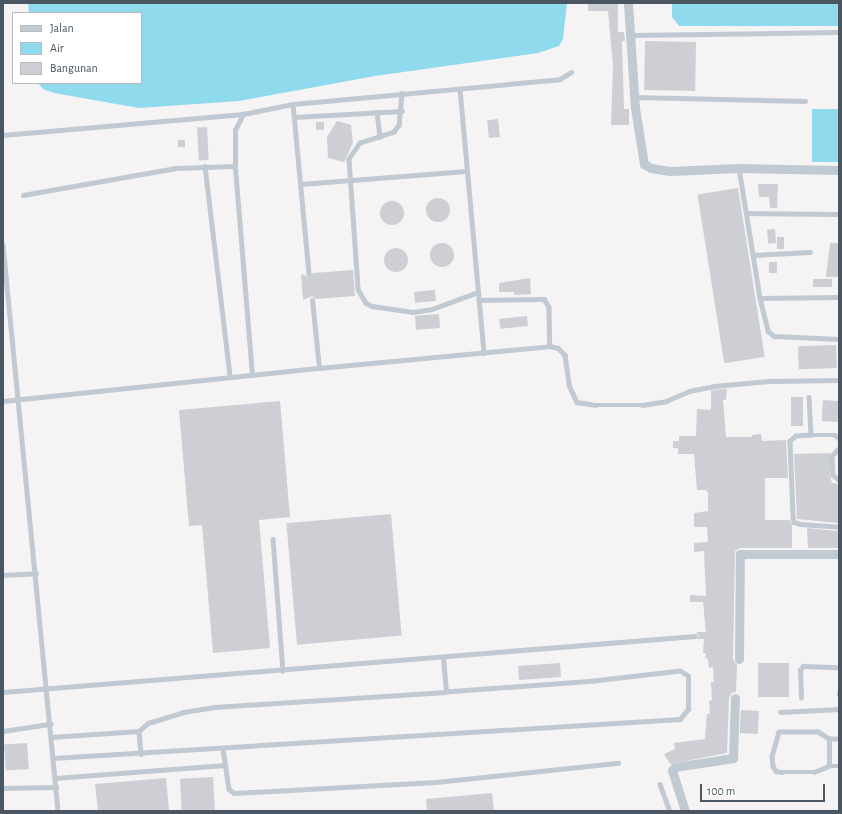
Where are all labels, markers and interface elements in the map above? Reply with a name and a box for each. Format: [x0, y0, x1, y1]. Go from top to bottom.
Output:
legend [12, 12, 142, 84]
text: Jalan [50, 22, 74, 34]
text: Air [50, 42, 64, 54]
text: Bangunan [50, 62, 98, 74]
scale bar [702, 776, 827, 802]
text: 100 m [707, 785, 735, 797]

